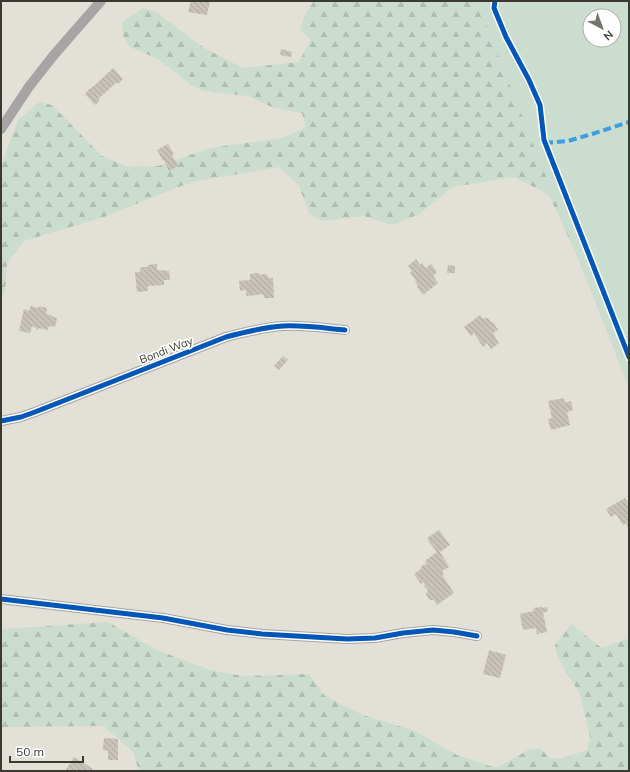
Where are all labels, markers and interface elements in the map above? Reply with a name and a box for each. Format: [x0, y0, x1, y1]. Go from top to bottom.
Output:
north arrow [582, 8, 622, 48]
text: N [601, 28, 616, 44]
street label: Bondi Way [137, 333, 195, 367]
scale bar [10, 738, 83, 764]
text: 50 m [16, 744, 44, 759]

